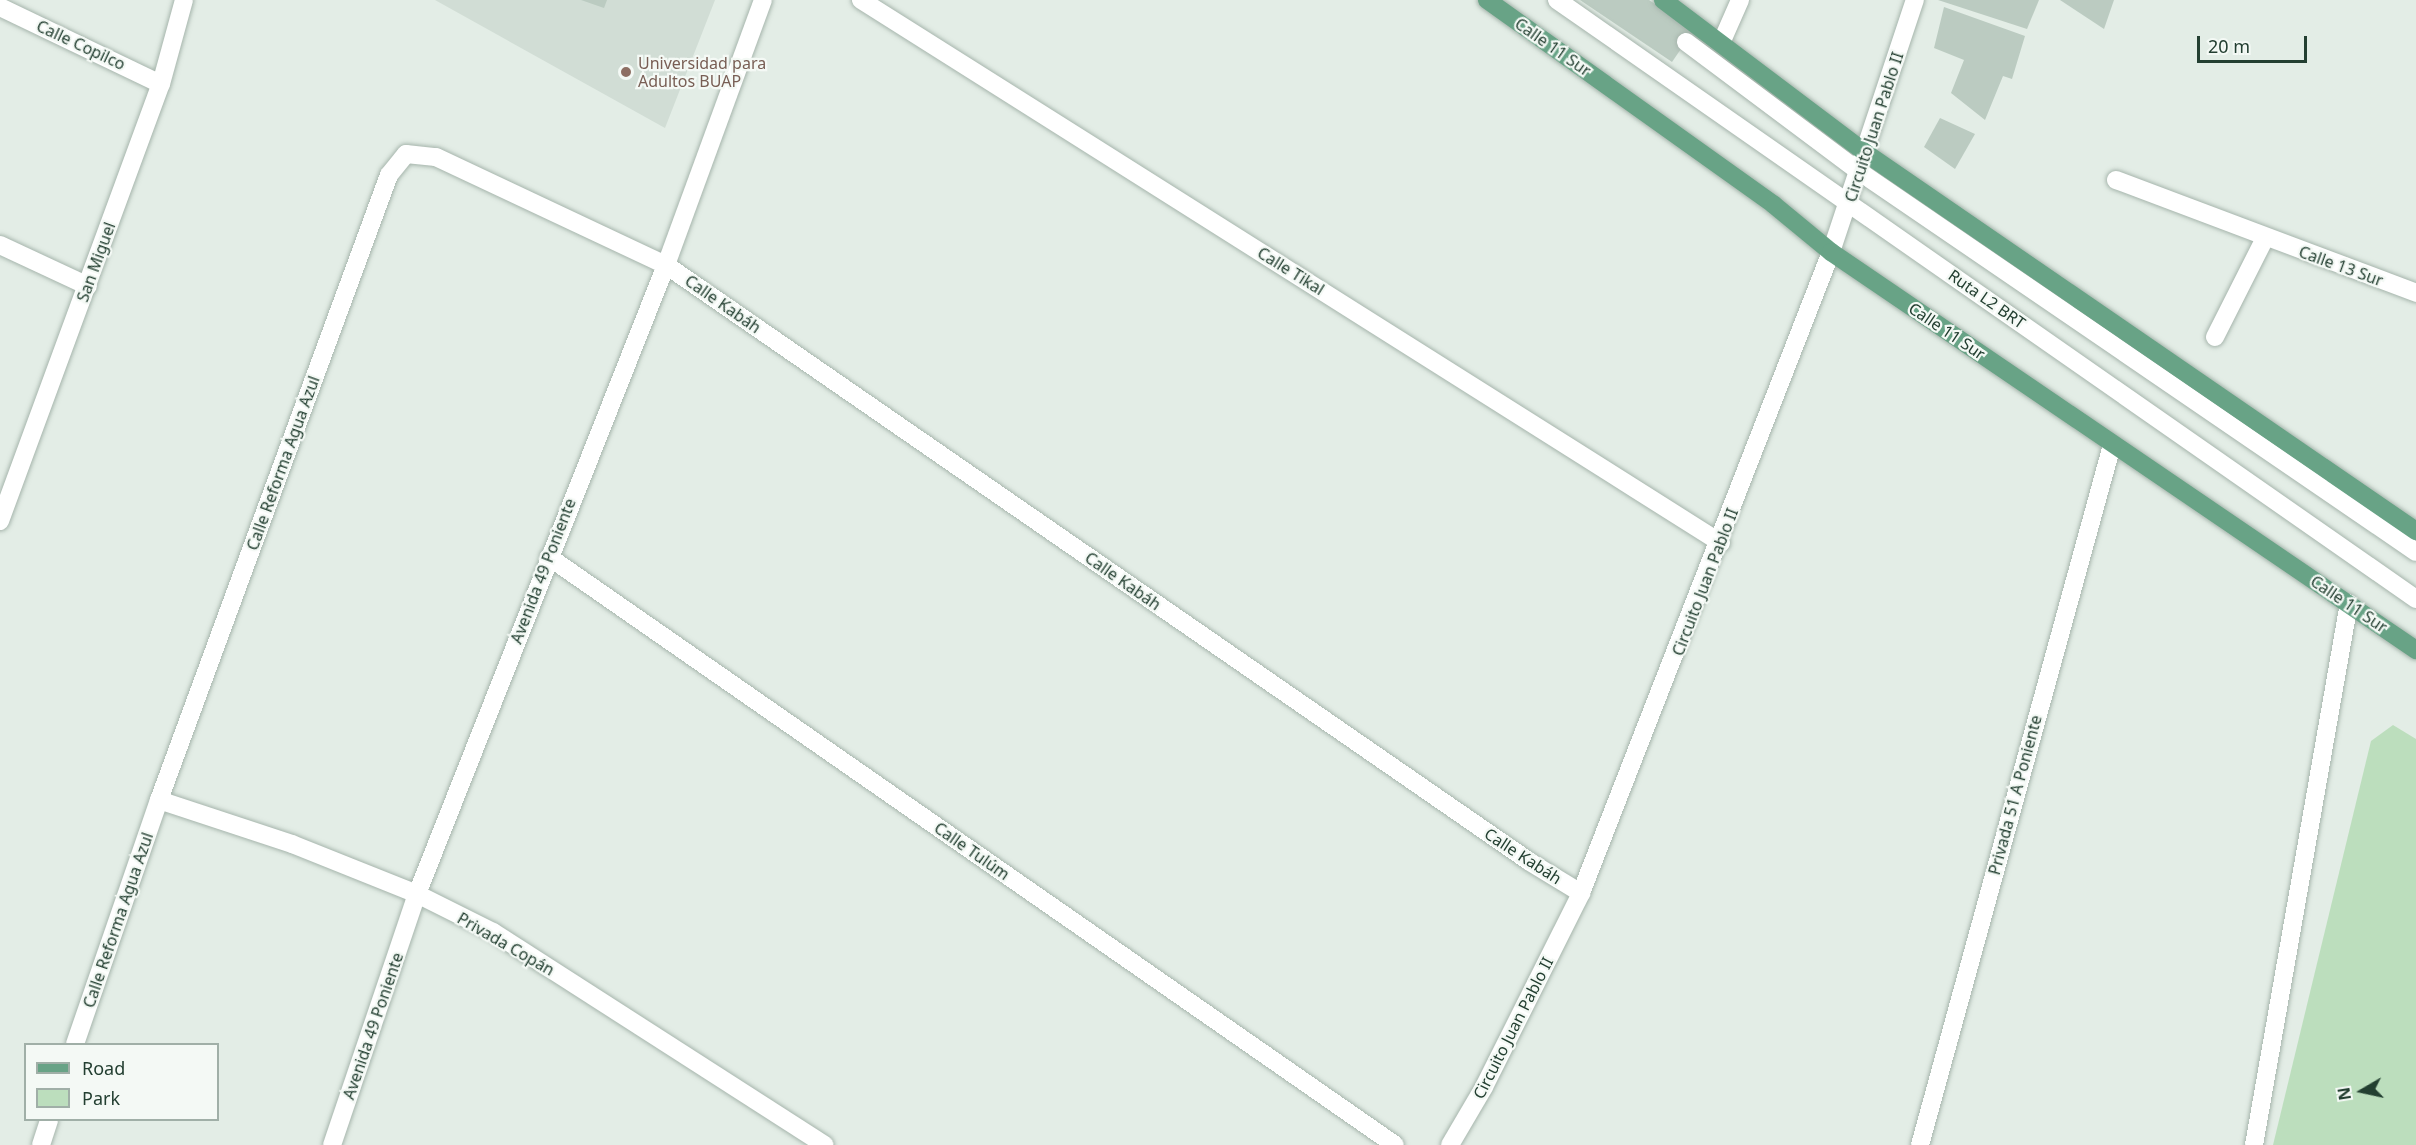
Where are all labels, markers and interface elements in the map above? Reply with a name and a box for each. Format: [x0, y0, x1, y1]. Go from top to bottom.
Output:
street label: Calle 11 Sur [1511, 14, 1595, 80]
street label: Calle Copilco [34, 16, 128, 74]
scale bar [2200, 24, 2310, 62]
text: 20 m [2208, 34, 2250, 58]
street label: Circuito Juan Pablo II [1841, 50, 1907, 204]
place label: Universidad para Adultos BUAP [638, 53, 766, 91]
marker: Universidad para Adultos BUAP [619, 65, 633, 79]
street label: San Miguel [73, 220, 119, 304]
street label: Calle 13 Sur [2296, 242, 2386, 290]
street label: Calle Tikal [1254, 243, 1328, 299]
street label: Ruta L2 BRT [1945, 265, 2029, 333]
street label: Calle Kabáh [681, 271, 765, 337]
street label: Calle 11 Sur [1905, 298, 1989, 364]
street label: Calle Reforma Agua Azul [242, 373, 324, 553]
street label: Avenida 49 Poniente [506, 496, 580, 646]
street label: Circuito Juan Pablo II [1668, 506, 1742, 658]
street label: Calle Kabáh [1081, 548, 1165, 614]
street label: Calle 11 Sur [2307, 571, 2391, 637]
street label: Privada 51 A Poniente [1984, 713, 2046, 877]
street label: Calle Tulúm [931, 818, 1013, 884]
street label: Calle Kabáh [1481, 824, 1565, 888]
street label: Calle Reforma Agua Azul [79, 830, 157, 1010]
street label: Privada Copán [454, 908, 558, 980]
street label: Avenida 49 Poniente [339, 950, 407, 1102]
street label: Circuito Juan Pablo II [1469, 954, 1557, 1102]
legend [24, 1043, 219, 1121]
text: Road [82, 1056, 125, 1080]
north arrow [2332, 1061, 2392, 1121]
text: Park [82, 1086, 120, 1110]
text: N [2332, 1086, 2356, 1102]

